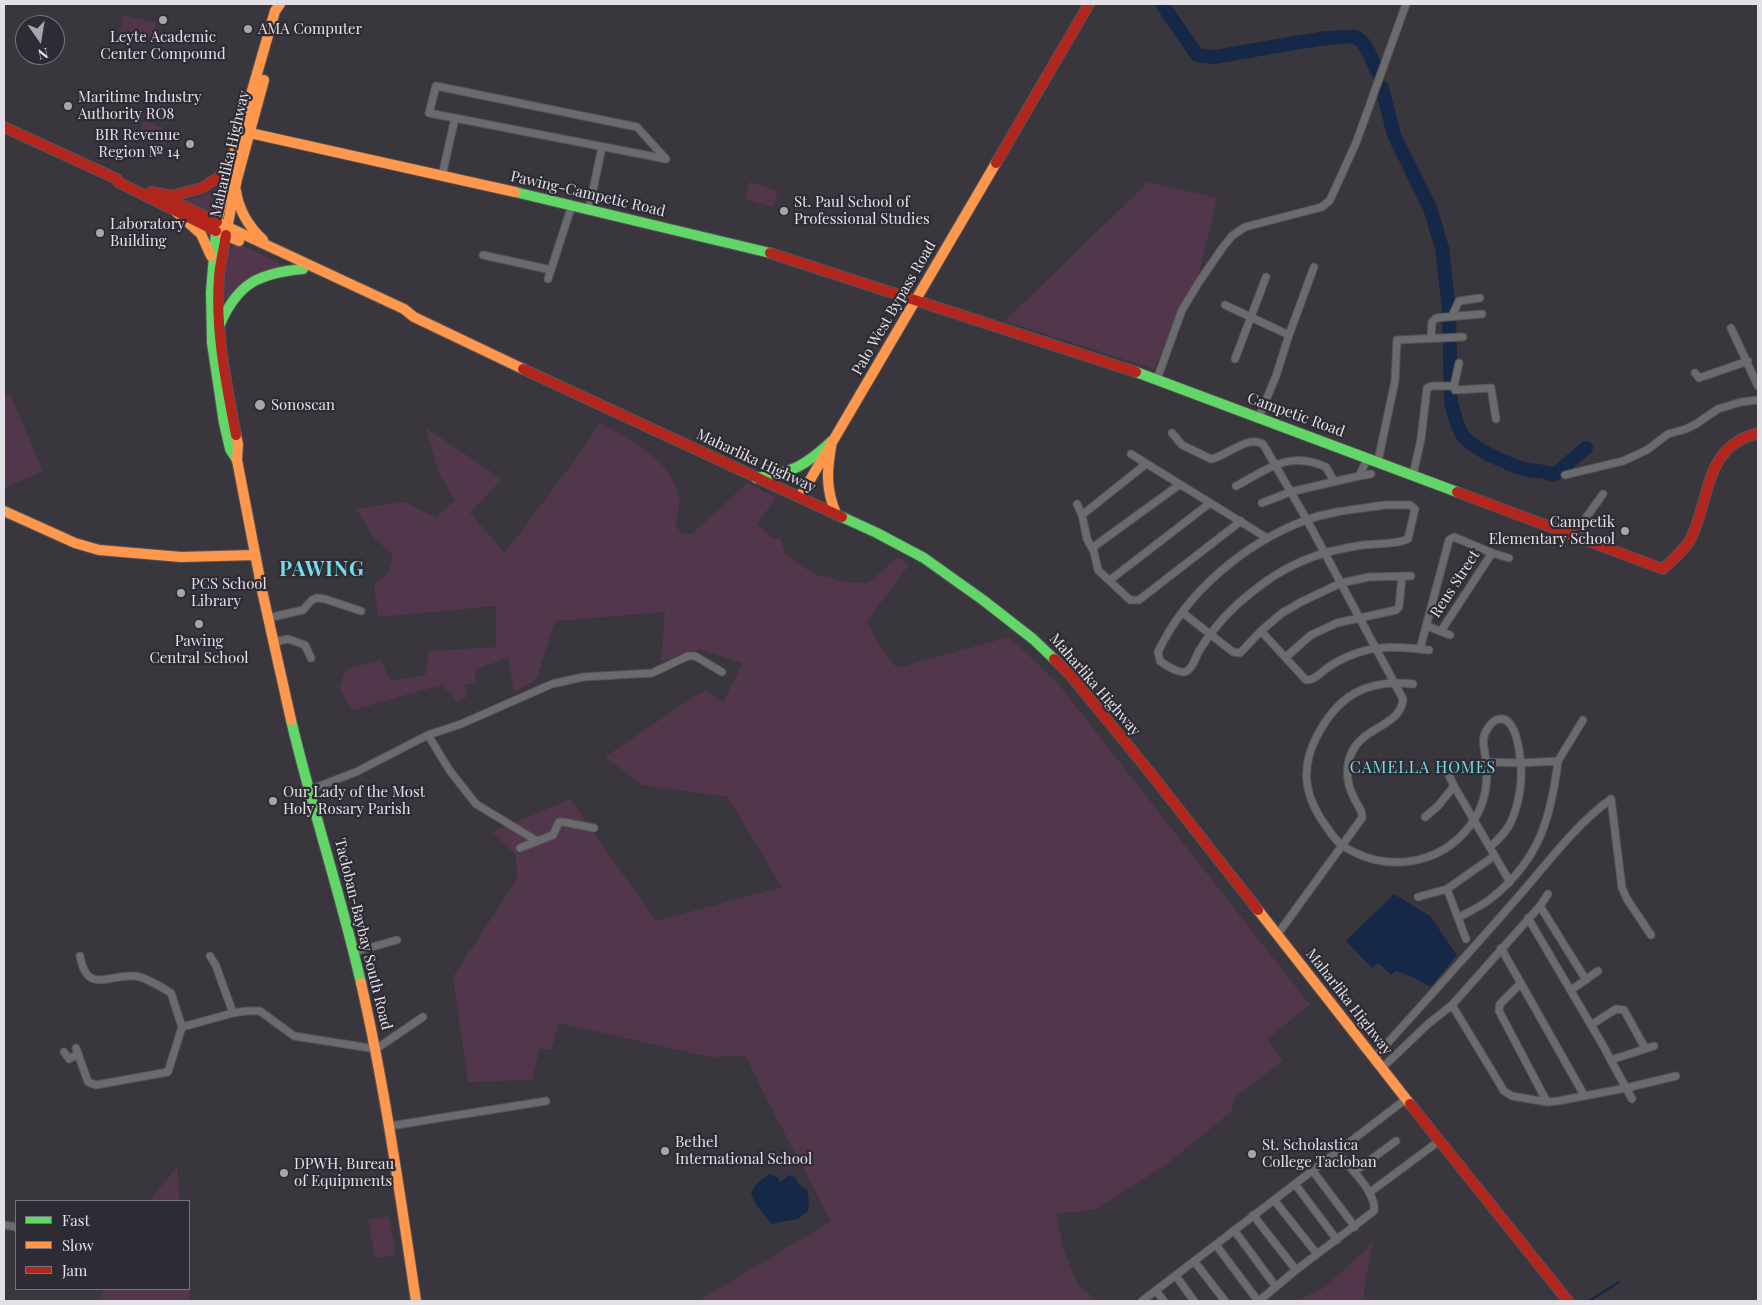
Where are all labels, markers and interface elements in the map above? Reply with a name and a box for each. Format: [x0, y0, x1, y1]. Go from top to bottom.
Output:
marker: Leyte Academic Center Compound [157, 14, 169, 26]
north arrow [15, 15, 65, 65]
place label: AMA Computer [258, 20, 362, 38]
marker: AMA Computer [242, 23, 254, 35]
place label: Leyte Academic Center Compound [100, 28, 226, 63]
text: N [36, 44, 50, 65]
place label: Maritime Industry Authority RO8 [78, 88, 202, 123]
street label: Maharlika Highway [207, 89, 253, 219]
marker: Maritime Industry Authority RO8 [62, 100, 74, 112]
place label: BIR Revenue Region № 14 [95, 126, 180, 161]
marker: BIR Revenue Region № 14 [184, 138, 196, 150]
street label: Pawing-Campetic Road [509, 167, 667, 221]
place label: St. Paul School of Professional Studies [794, 193, 930, 228]
marker: St. Paul School of Professional Studies [778, 205, 790, 217]
place label: Laboratory Building [110, 215, 185, 250]
marker: Laboratory Building [94, 227, 106, 239]
street label: Palo West Bypass Road [848, 238, 940, 378]
street label: Campetic Road [1245, 389, 1347, 441]
place label: Sonoscan [271, 396, 335, 414]
marker: Sonoscan [253, 398, 267, 412]
street label: Maharlika Highway [693, 425, 819, 497]
place label: Campetik Elementary School [1489, 513, 1615, 548]
marker: Campetik Elementary School [1619, 525, 1631, 537]
street label: Reus Street [1427, 547, 1483, 621]
district label: PAWING [278, 558, 366, 582]
place label: PCS School Library [191, 575, 267, 610]
marker: PCS School Library [175, 587, 187, 599]
marker: Pawing Central School [193, 618, 205, 630]
street label: Maharlika Highway [1046, 630, 1144, 740]
place label: Pawing Central School [149, 632, 249, 667]
district label: CAMELLA HOMES [1348, 758, 1498, 778]
place label: Our Lady of the Most Holy Rosary Parish [283, 783, 425, 818]
marker: Our Lady of the Most Holy Rosary Parish [267, 795, 279, 807]
street label: Tacloban-Baybay South Road [330, 836, 396, 1032]
street label: Maharlika Highway [1302, 945, 1396, 1059]
place label: Bethel International School [675, 1133, 812, 1168]
place label: St. Scholastica College Tacloban [1262, 1136, 1377, 1171]
marker: Bethel International School [659, 1145, 671, 1157]
marker: St. Scholastica College Tacloban [1246, 1148, 1258, 1160]
place label: DPWH, Bureau of Equipments [294, 1155, 394, 1190]
marker: DPWH, Bureau of Equipments [278, 1167, 290, 1179]
legend [15, 1200, 190, 1290]
text: Fast [62, 1210, 90, 1230]
text: Slow [62, 1235, 94, 1255]
text: Jam [62, 1260, 87, 1280]

